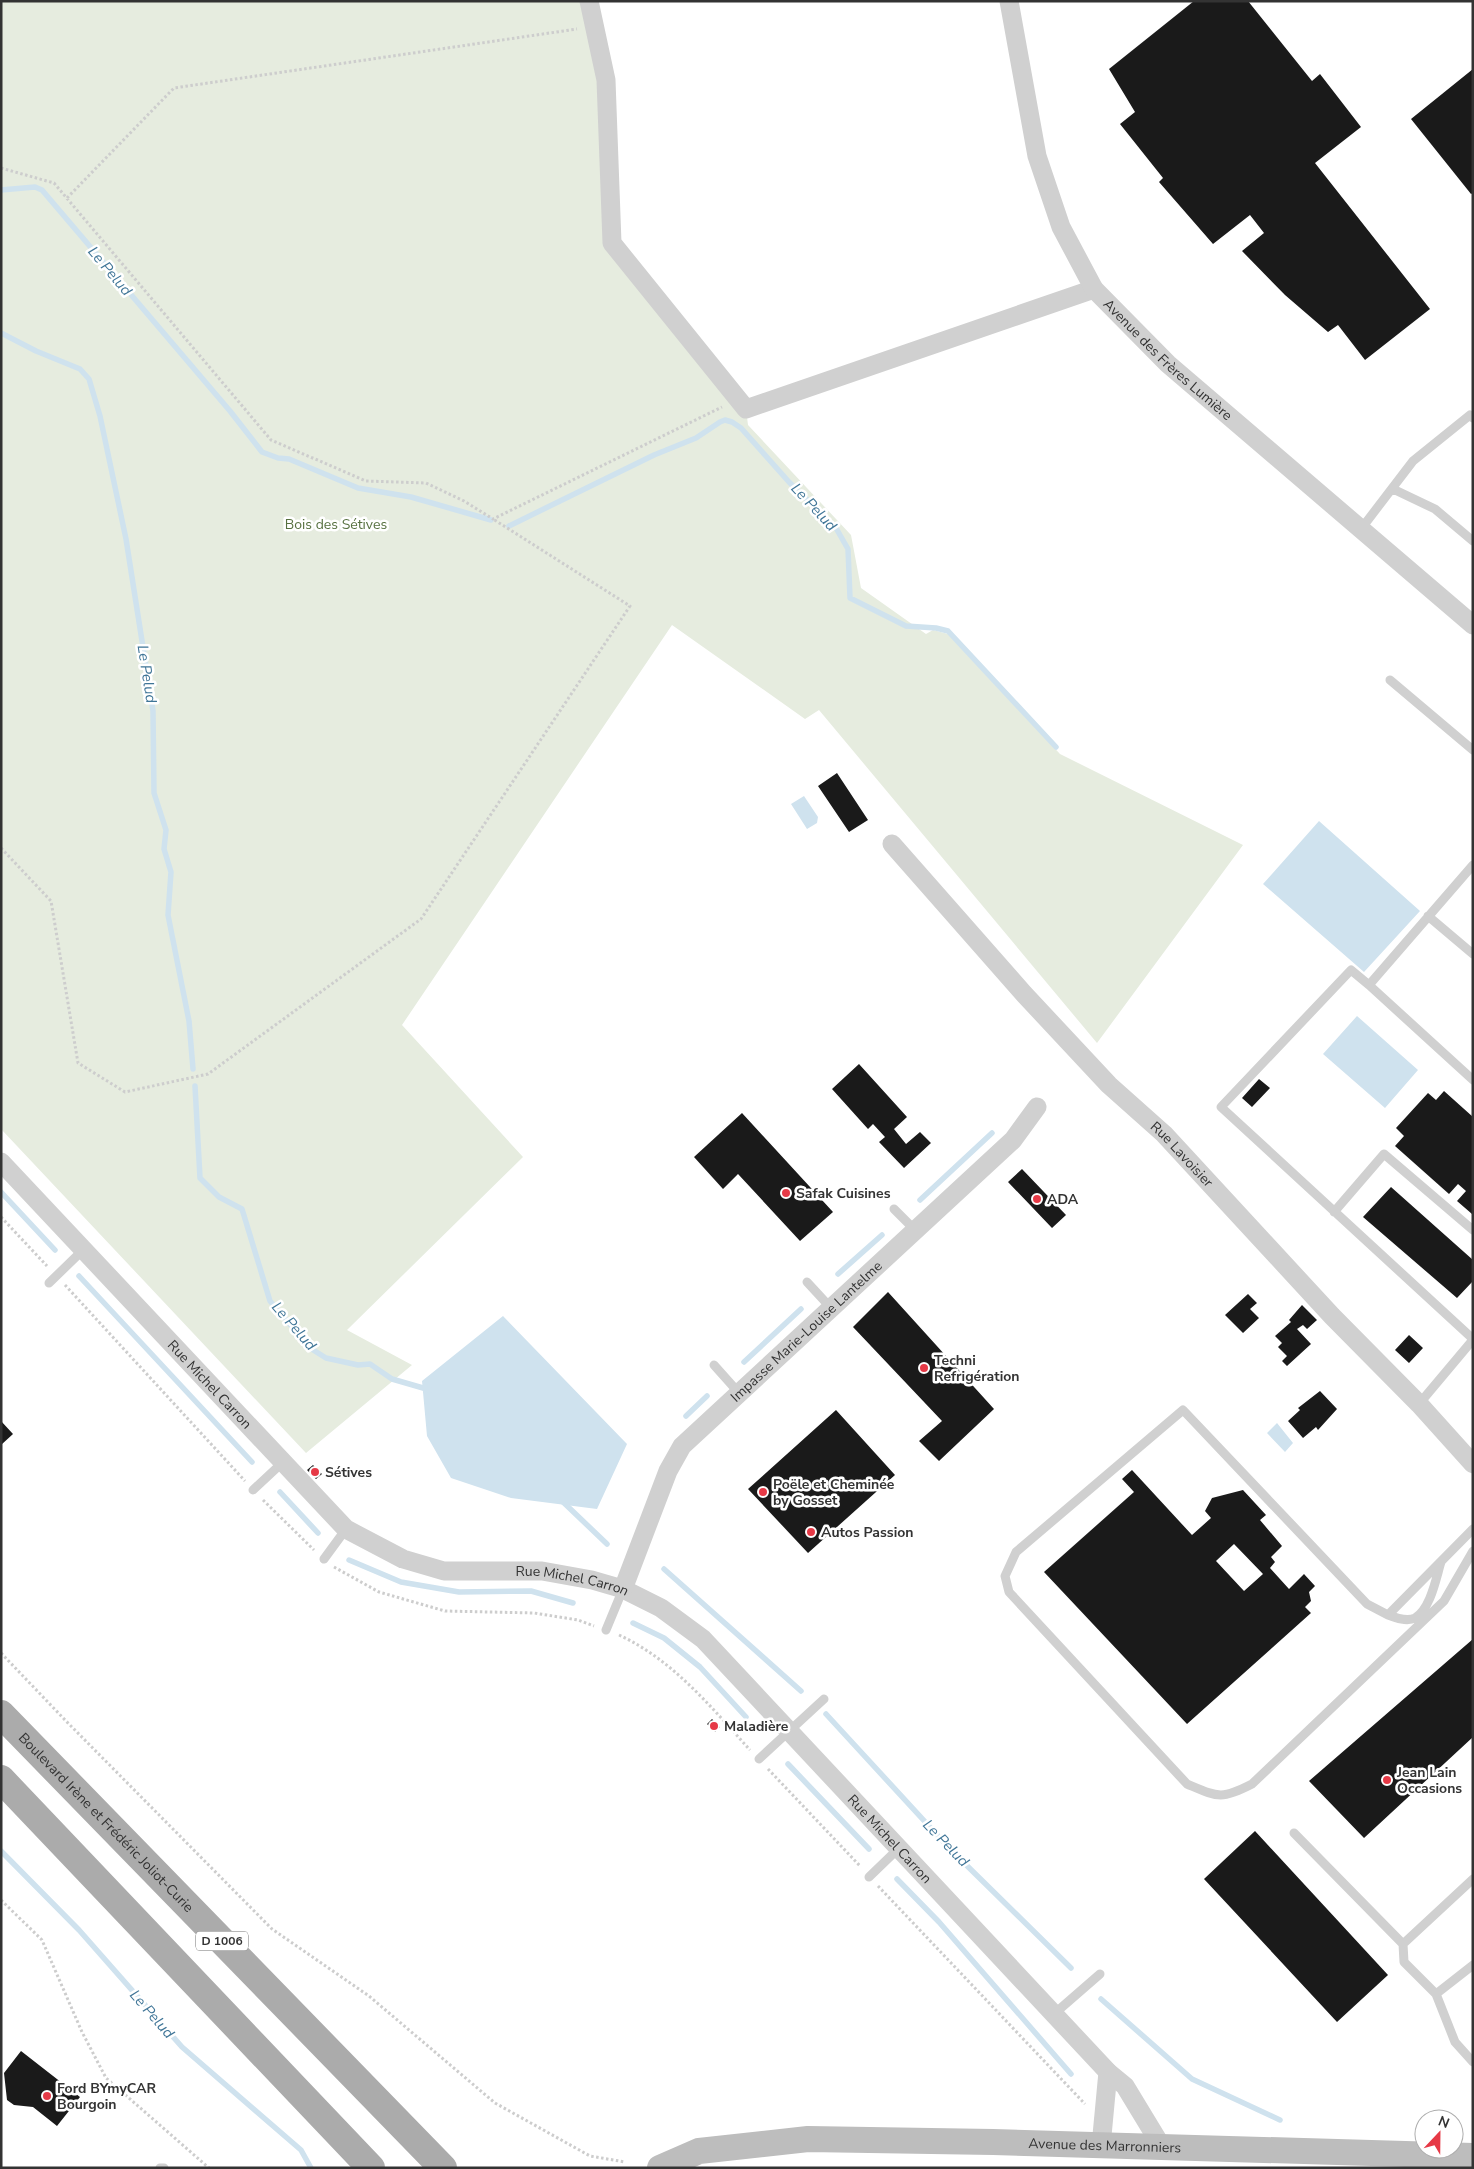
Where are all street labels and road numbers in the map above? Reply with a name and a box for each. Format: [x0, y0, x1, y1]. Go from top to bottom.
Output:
street label: Avenue des Frères Lumière [1099, 295, 1237, 425]
street label: Rue Lavoisier [1147, 1117, 1218, 1191]
street label: Impasse Marie-Louise Lantelme [726, 1256, 886, 1406]
street label: Rue Michel Carron [163, 1336, 256, 1433]
street label: Rue Michel Carron [515, 1562, 632, 1600]
street label: Boulevard Irène et Frédéric Joliot-Curie [15, 1728, 198, 1916]
street label: Rue Michel Carron [843, 1790, 936, 1887]
road number: D 1006 [196, 1932, 248, 1950]
street label: Avenue des Marronniers [1028, 2134, 1182, 2157]

